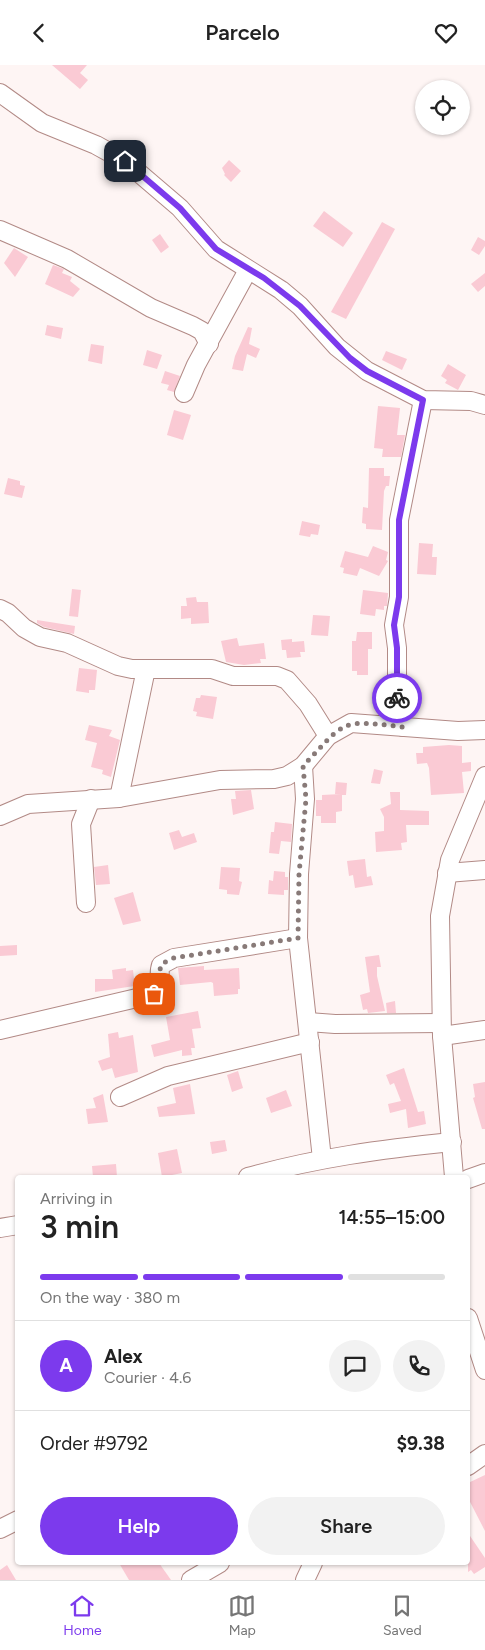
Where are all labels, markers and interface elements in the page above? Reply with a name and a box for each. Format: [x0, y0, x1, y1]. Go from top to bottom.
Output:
icon: back [25, 19, 53, 47]
text: Parcelo [205, 19, 280, 46]
icon: heart [432, 19, 460, 47]
map controls [415, 80, 470, 135]
button: locate [415, 80, 470, 135]
pin [104, 140, 146, 182]
icon: home [111, 147, 139, 175]
courier [372, 673, 422, 723]
icon: bike [383, 684, 411, 712]
pin [133, 973, 175, 1015]
icon: bag [140, 980, 168, 1008]
text: Arriving in [40, 1189, 112, 1208]
text: 14:55–15:00 [339, 1206, 445, 1229]
text: 3 min [40, 1208, 119, 1246]
text: On the way · 380 m [40, 1288, 180, 1307]
button: chat [329, 1340, 381, 1392]
button: phone [393, 1340, 445, 1392]
text: Alex [104, 1345, 143, 1368]
text: A [59, 1354, 73, 1377]
text: Courier · 4.6 [104, 1368, 191, 1387]
text: Order #9792 [40, 1432, 148, 1455]
text: $9.38 [397, 1432, 445, 1455]
button: Help [40, 1497, 238, 1555]
button: Share [248, 1497, 445, 1555]
tab: Home [63, 1592, 102, 1639]
tab: Map [228, 1592, 256, 1639]
tab: Saved [383, 1592, 422, 1639]

